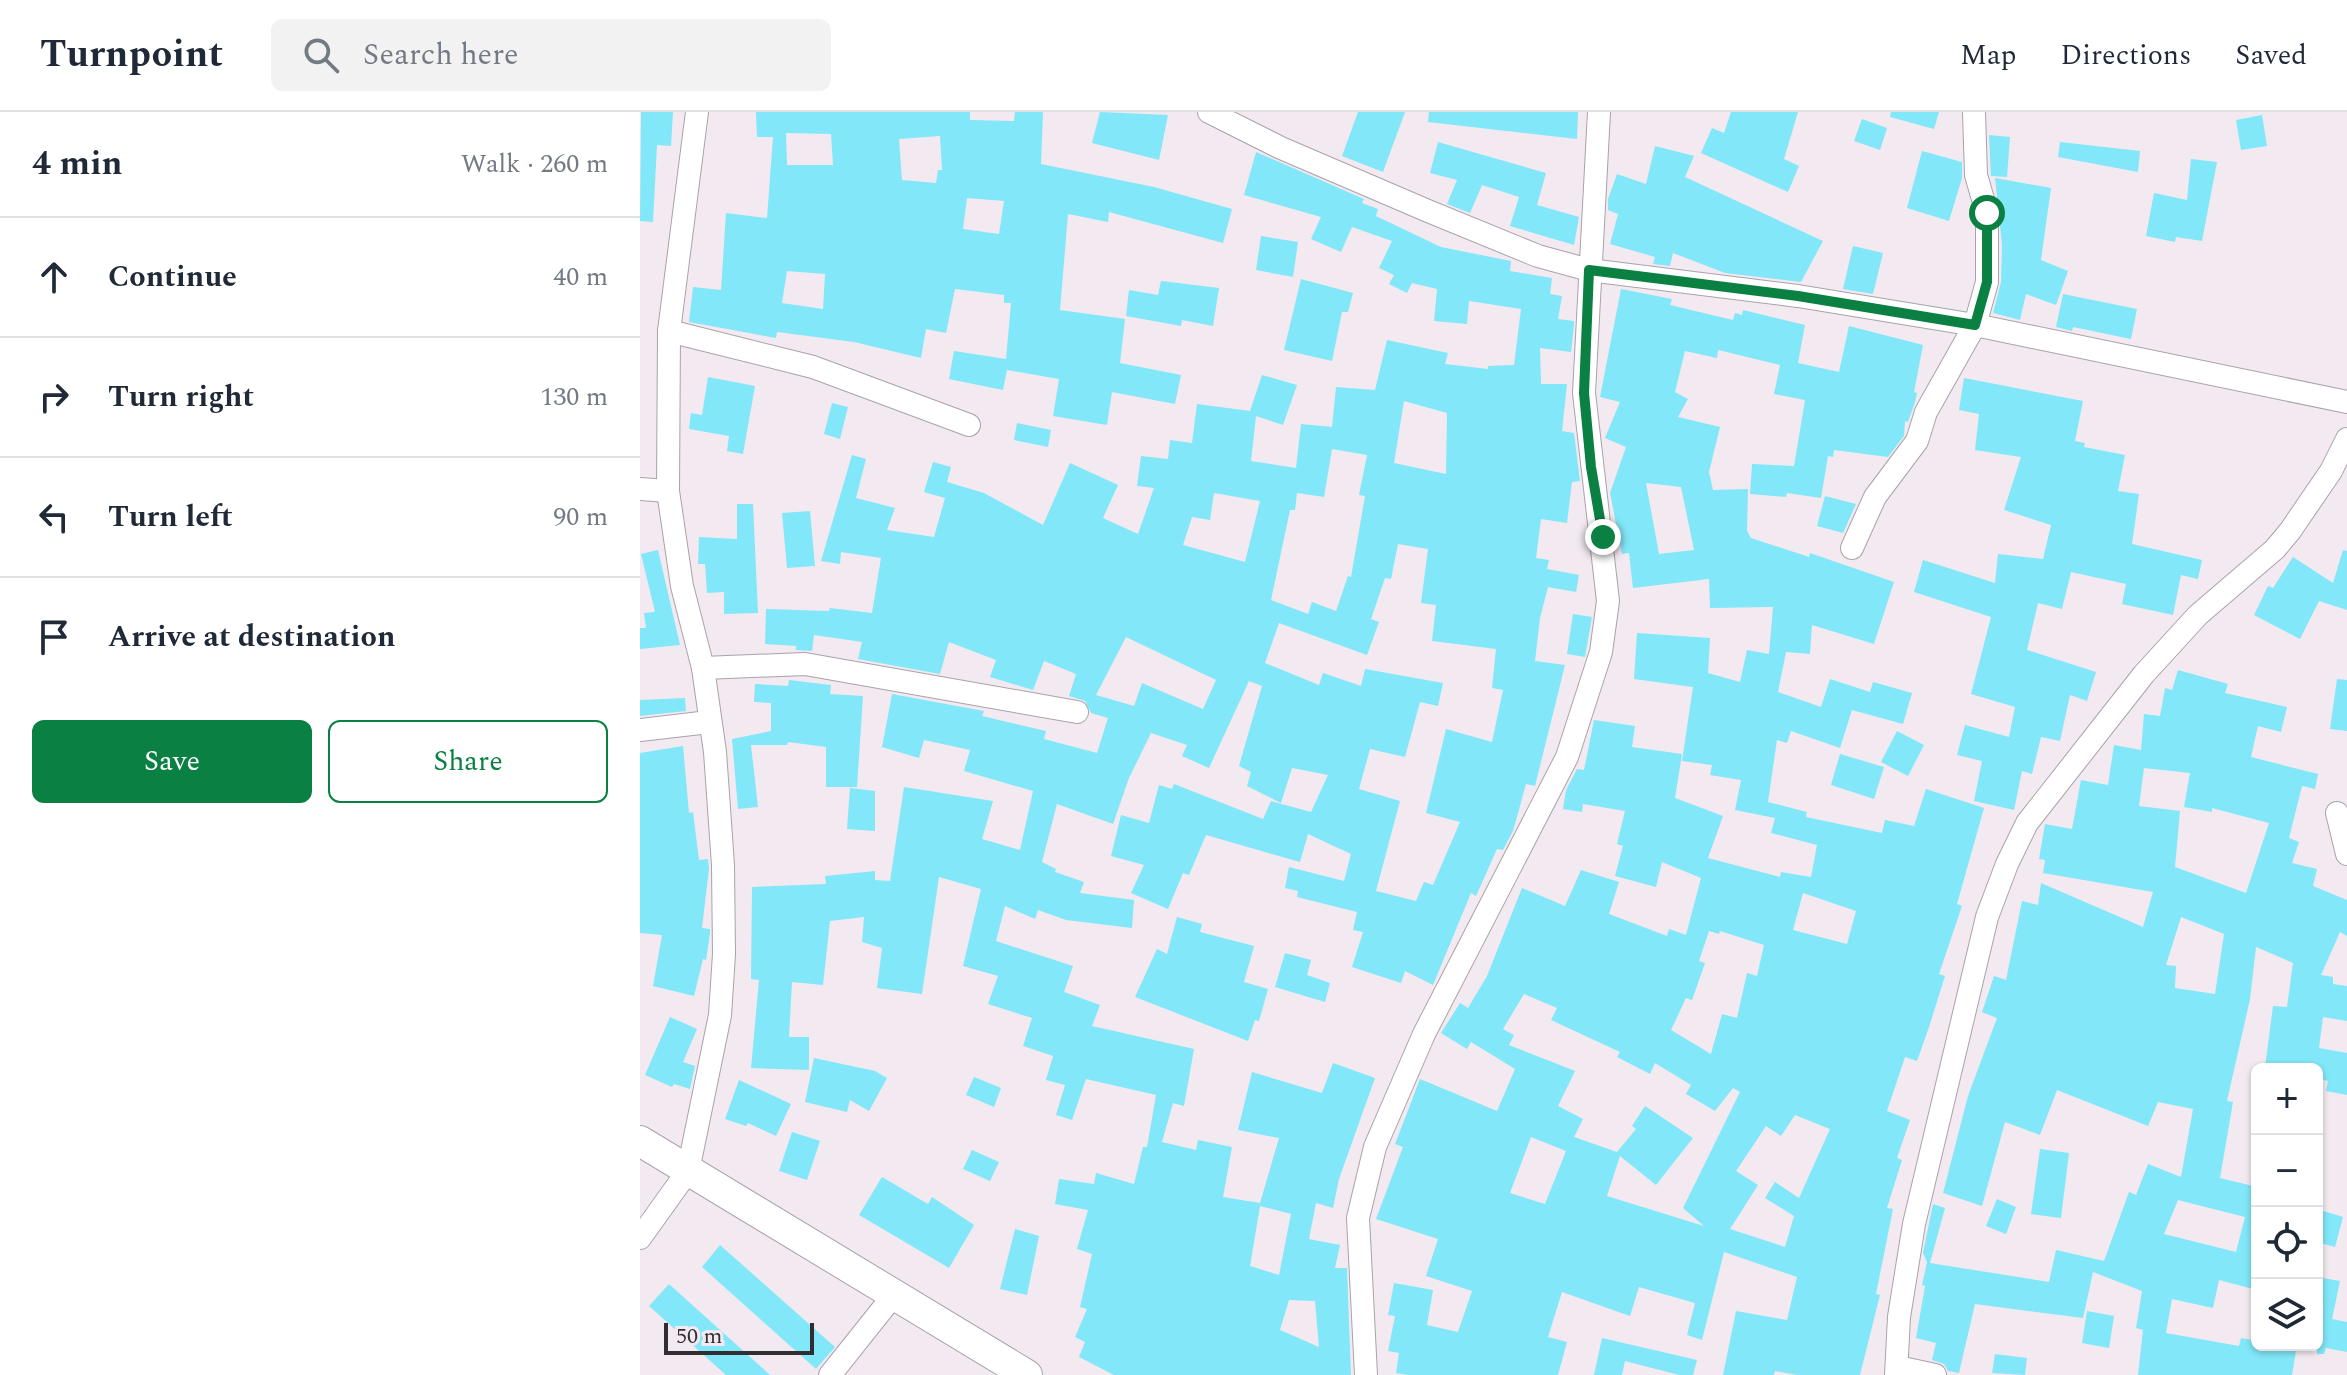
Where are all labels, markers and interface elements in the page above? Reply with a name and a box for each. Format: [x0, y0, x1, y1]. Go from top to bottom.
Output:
search box [271, 19, 831, 91]
text: Turnpoint [40, 26, 223, 84]
text: Search here [363, 32, 519, 78]
icon: search [299, 33, 343, 77]
text: Map [1960, 34, 2017, 77]
text: Directions [2061, 34, 2191, 77]
text: Saved [2235, 34, 2307, 77]
text: 4 min [32, 138, 122, 190]
text: Walk · 260 m [461, 144, 608, 184]
route start [1969, 195, 2005, 231]
text: Continue [108, 254, 237, 300]
icon: ahead [32, 255, 76, 299]
text: 40 m [553, 257, 608, 297]
text: Turn right [108, 374, 254, 420]
icon: right [32, 375, 76, 419]
text: 130 m [540, 377, 608, 417]
text: Turn left [108, 494, 233, 540]
icon: left [32, 495, 76, 539]
text: 90 m [553, 497, 608, 537]
route end [1585, 519, 1621, 555]
text: Arrive at destination [108, 614, 395, 660]
icon: arrive [32, 615, 76, 659]
button: Save [32, 720, 312, 803]
button: Share [328, 720, 608, 803]
map controls [2251, 1063, 2323, 1351]
button: + [2251, 1063, 2323, 1135]
button: − [2251, 1135, 2323, 1207]
button: locate [2251, 1207, 2323, 1279]
button: layers [2251, 1279, 2323, 1351]
scale bar [664, 1319, 814, 1355]
text: 50 m [676, 1320, 722, 1353]

